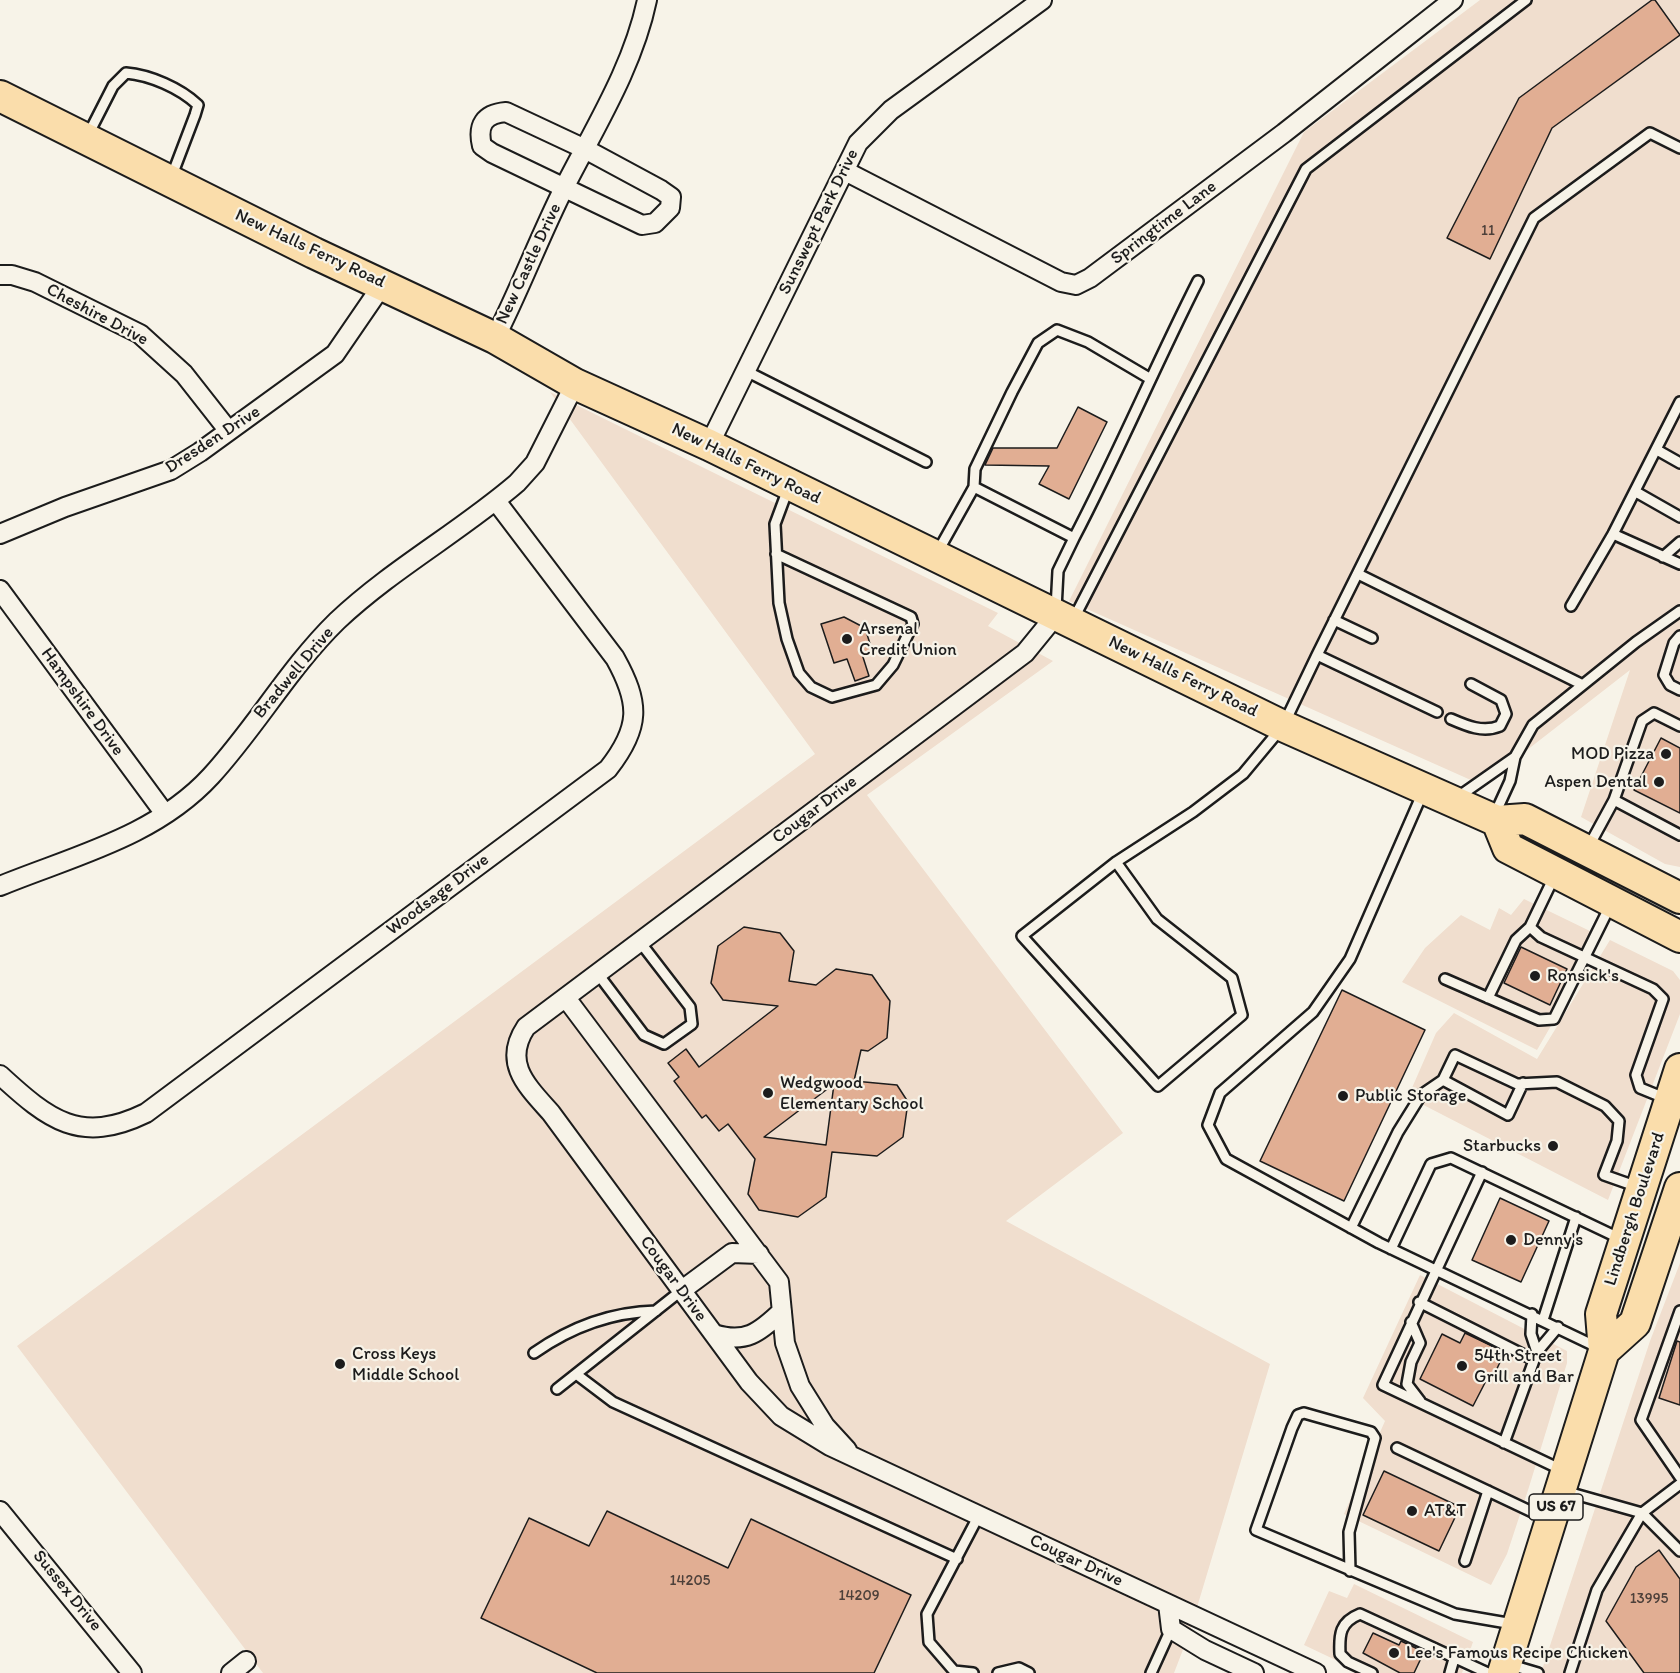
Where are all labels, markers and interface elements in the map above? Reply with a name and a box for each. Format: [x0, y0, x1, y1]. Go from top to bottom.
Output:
street label: Sunswept Park Drive [774, 146, 864, 298]
street label: Springtime Lane [1107, 176, 1221, 270]
street label: New Castle Drive [492, 200, 566, 328]
street label: New Halls Ferry Road [231, 205, 389, 293]
house number: 11 [1481, 222, 1495, 240]
street label: Cheshire Drive [42, 279, 152, 351]
street label: Dresden Drive [162, 401, 264, 479]
street label: New Halls Ferry Road [668, 418, 824, 510]
place label: Arsenal Credit Union [859, 618, 957, 660]
street label: Bradwell Drive [249, 623, 339, 723]
street label: New Halls Ferry Road [1105, 631, 1261, 723]
marker: Arsenal Credit Union [840, 632, 854, 646]
street label: Hampshire Drive [36, 644, 128, 760]
place label: MOD Pizza [1571, 743, 1654, 765]
marker: MOD Pizza [1659, 747, 1673, 761]
street label: Cougar Drive [768, 771, 862, 849]
place label: Aspen Dental [1544, 771, 1647, 793]
marker: Aspen Dental [1652, 775, 1666, 789]
street label: Woodsage Drive [382, 849, 494, 941]
place label: Ronsick's [1547, 965, 1619, 987]
marker: Ronsick's [1528, 969, 1542, 983]
place label: Wedgwood Elementary School [780, 1072, 924, 1114]
place label: Public Storage [1355, 1085, 1466, 1107]
marker: Wedgwood Elementary School [761, 1086, 775, 1100]
marker: Public Storage [1336, 1089, 1350, 1103]
street label: Lindbergh Boulevard [1600, 1129, 1670, 1289]
place label: Starbucks [1463, 1135, 1541, 1157]
marker: Starbucks [1546, 1139, 1560, 1153]
place label: Denny's [1523, 1229, 1583, 1251]
street label: Cougar Drive [635, 1232, 711, 1326]
marker: Denny's [1504, 1233, 1518, 1247]
place label: Cross Keys Middle School [352, 1343, 459, 1386]
place label: 54th Street Grill and Bar [1474, 1345, 1574, 1388]
marker: Cross Keys Middle School [333, 1357, 347, 1371]
marker: 54th Street Grill and Bar [1455, 1359, 1469, 1373]
road number: US 67 [1529, 1494, 1583, 1520]
place label: AT&T [1424, 1500, 1466, 1522]
marker: AT&T [1405, 1504, 1419, 1518]
street label: Cougar Drive [1026, 1530, 1126, 1592]
street label: Sussex Drive [28, 1546, 106, 1636]
house number: 14205 [670, 1572, 710, 1590]
house number: 14209 [839, 1587, 879, 1605]
house number: 13995 [1630, 1590, 1668, 1608]
place label: Lee's Famous Recipe Chicken [1406, 1642, 1628, 1664]
marker: Lee's Famous Recipe Chicken [1387, 1646, 1401, 1660]

